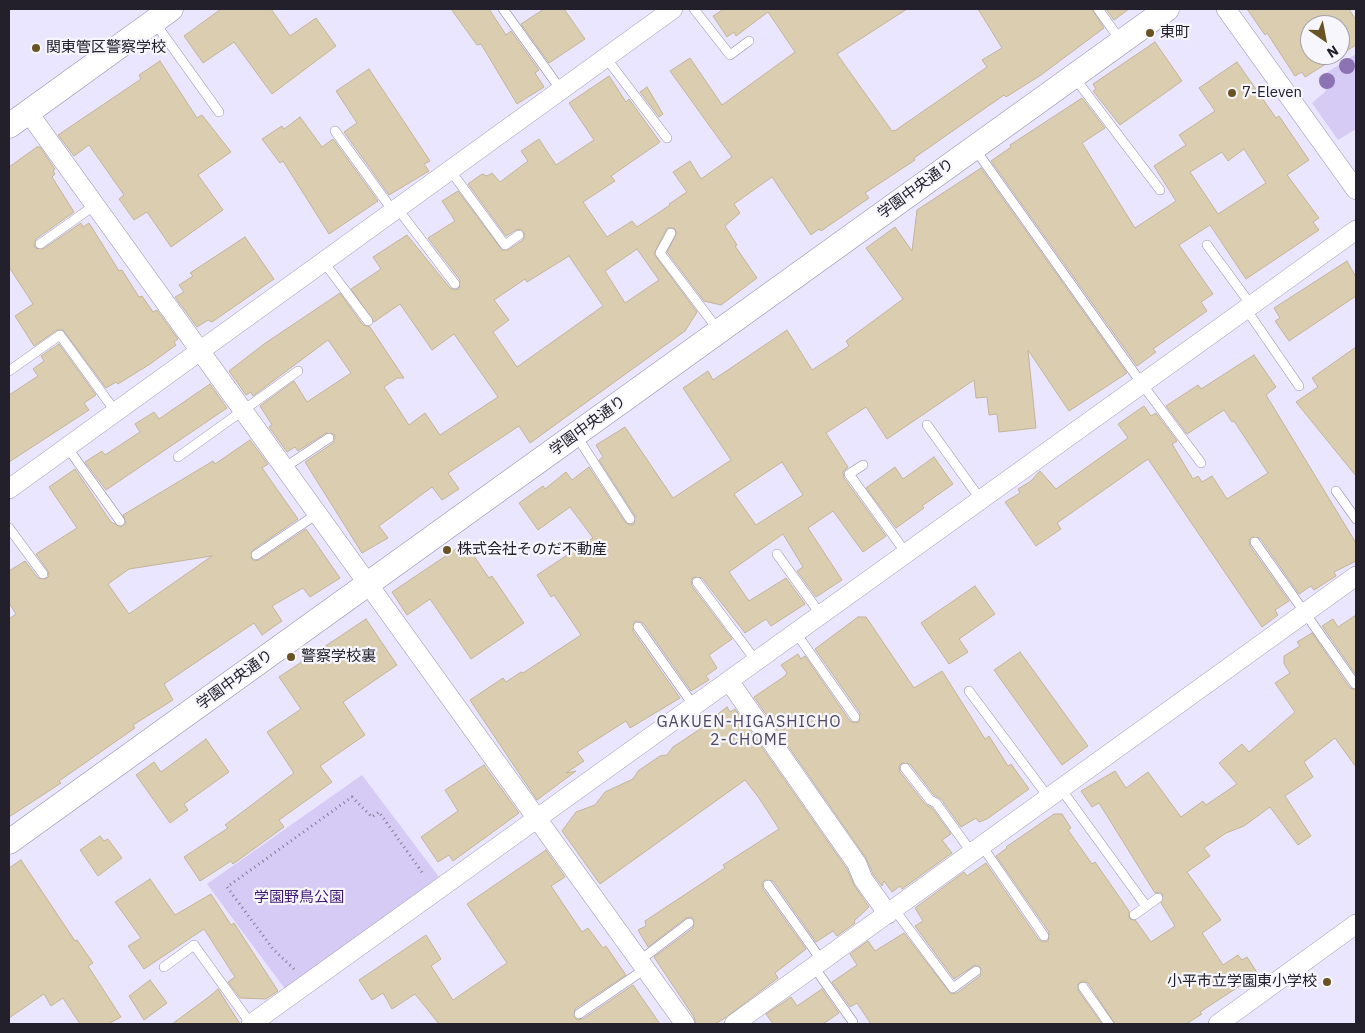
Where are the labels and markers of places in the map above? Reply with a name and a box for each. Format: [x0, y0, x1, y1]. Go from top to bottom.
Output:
place label: 東町 [1160, 24, 1190, 42]
marker: 東町 [1144, 27, 1156, 39]
place label: 関東管区警察学校 [46, 39, 166, 57]
marker: 関東管区警察学校 [30, 42, 42, 54]
place label: 7-Eleven [1242, 84, 1302, 102]
marker: 7-Eleven [1226, 87, 1238, 99]
place label: 株式会社そのだ不動産 [457, 541, 607, 559]
marker: 株式会社そのだ不動産 [441, 544, 453, 556]
place label: 警察学校裏 [301, 648, 376, 666]
marker: 警察学校裏 [285, 651, 297, 663]
place label: 小平市立学園東小学校 [1167, 973, 1317, 991]
marker: 小平市立学園東小学校 [1321, 976, 1333, 988]

